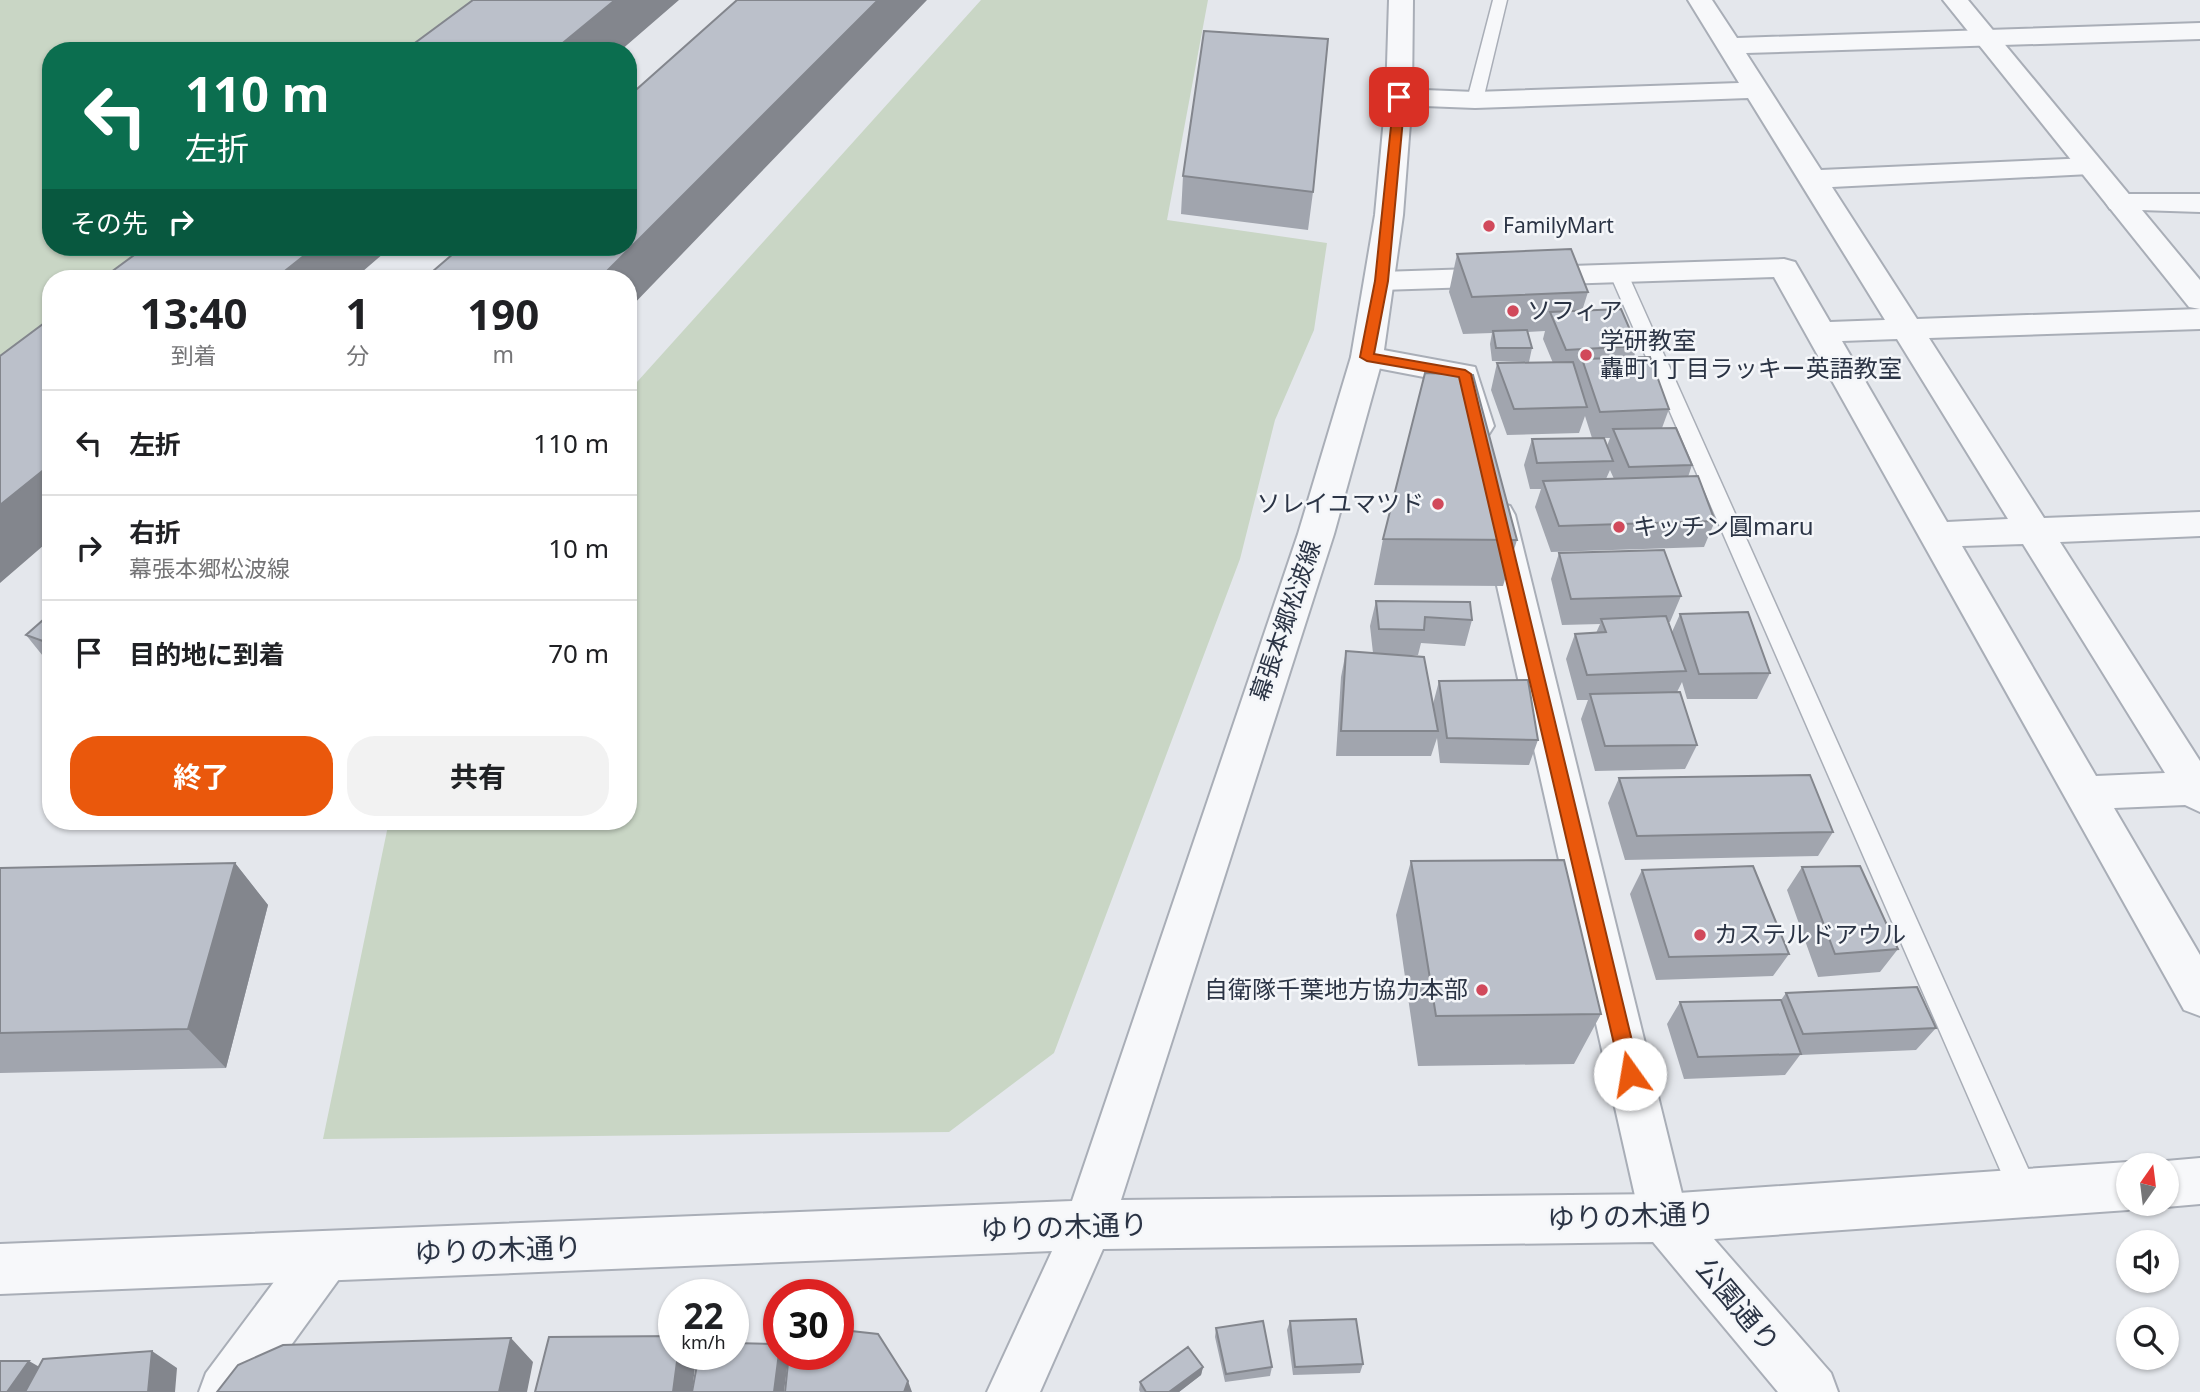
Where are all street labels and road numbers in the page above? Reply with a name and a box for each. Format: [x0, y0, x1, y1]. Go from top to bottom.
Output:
street label: 幕張本郷松波線 [1242, 536, 1328, 705]
street label: ゆりの木通り [1546, 1193, 1716, 1237]
street label: ゆりの木通り [979, 1204, 1149, 1248]
street label: ゆりの木通り [413, 1227, 583, 1271]
street label: 公園通り [1688, 1249, 1789, 1359]

